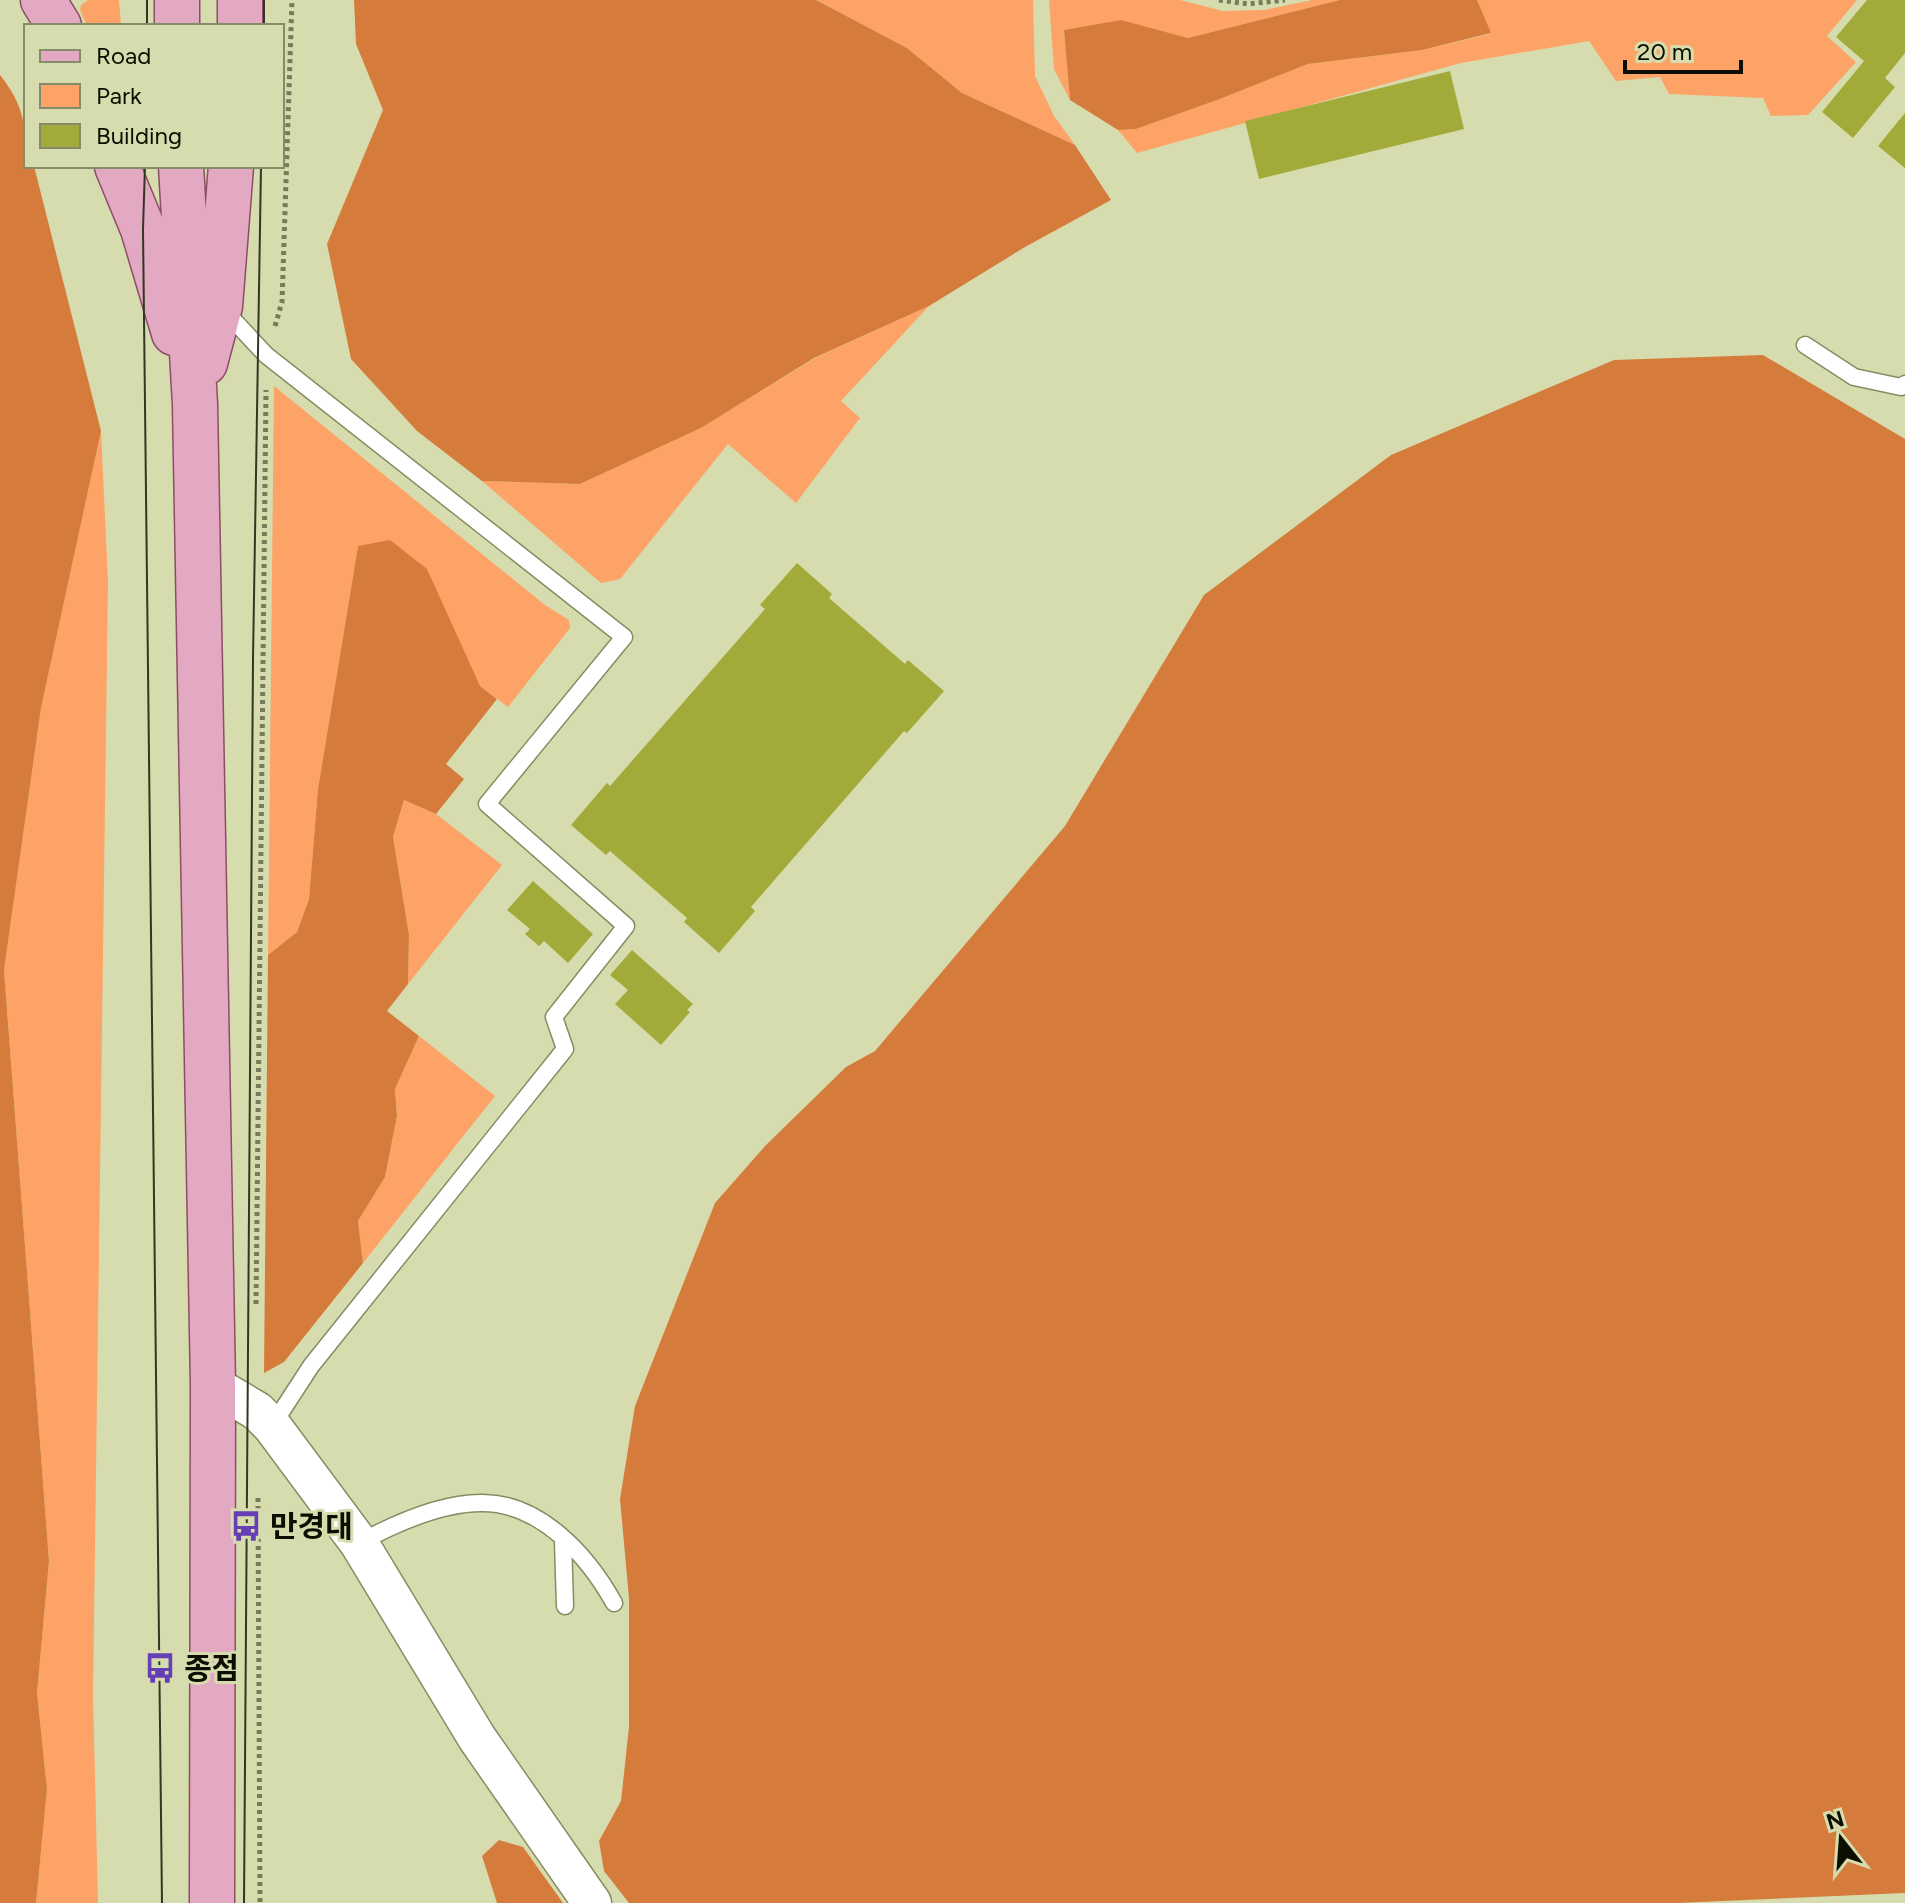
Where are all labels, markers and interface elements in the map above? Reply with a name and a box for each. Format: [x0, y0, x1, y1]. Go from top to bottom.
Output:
legend [24, 24, 284, 168]
scale bar [1625, 24, 1741, 74]
text: 20 m [1637, 37, 1692, 66]
text: Road [96, 41, 151, 70]
text: Park [96, 81, 142, 110]
text: Building [96, 121, 182, 150]
place label: 만경대 [270, 1508, 353, 1545]
bus stop icon: 만경대 [229, 1509, 263, 1543]
place label: 종점 [184, 1650, 239, 1687]
bus stop icon: 종점 [143, 1651, 177, 1685]
north arrow [1801, 1799, 1881, 1879]
text: N [1823, 1805, 1847, 1836]

